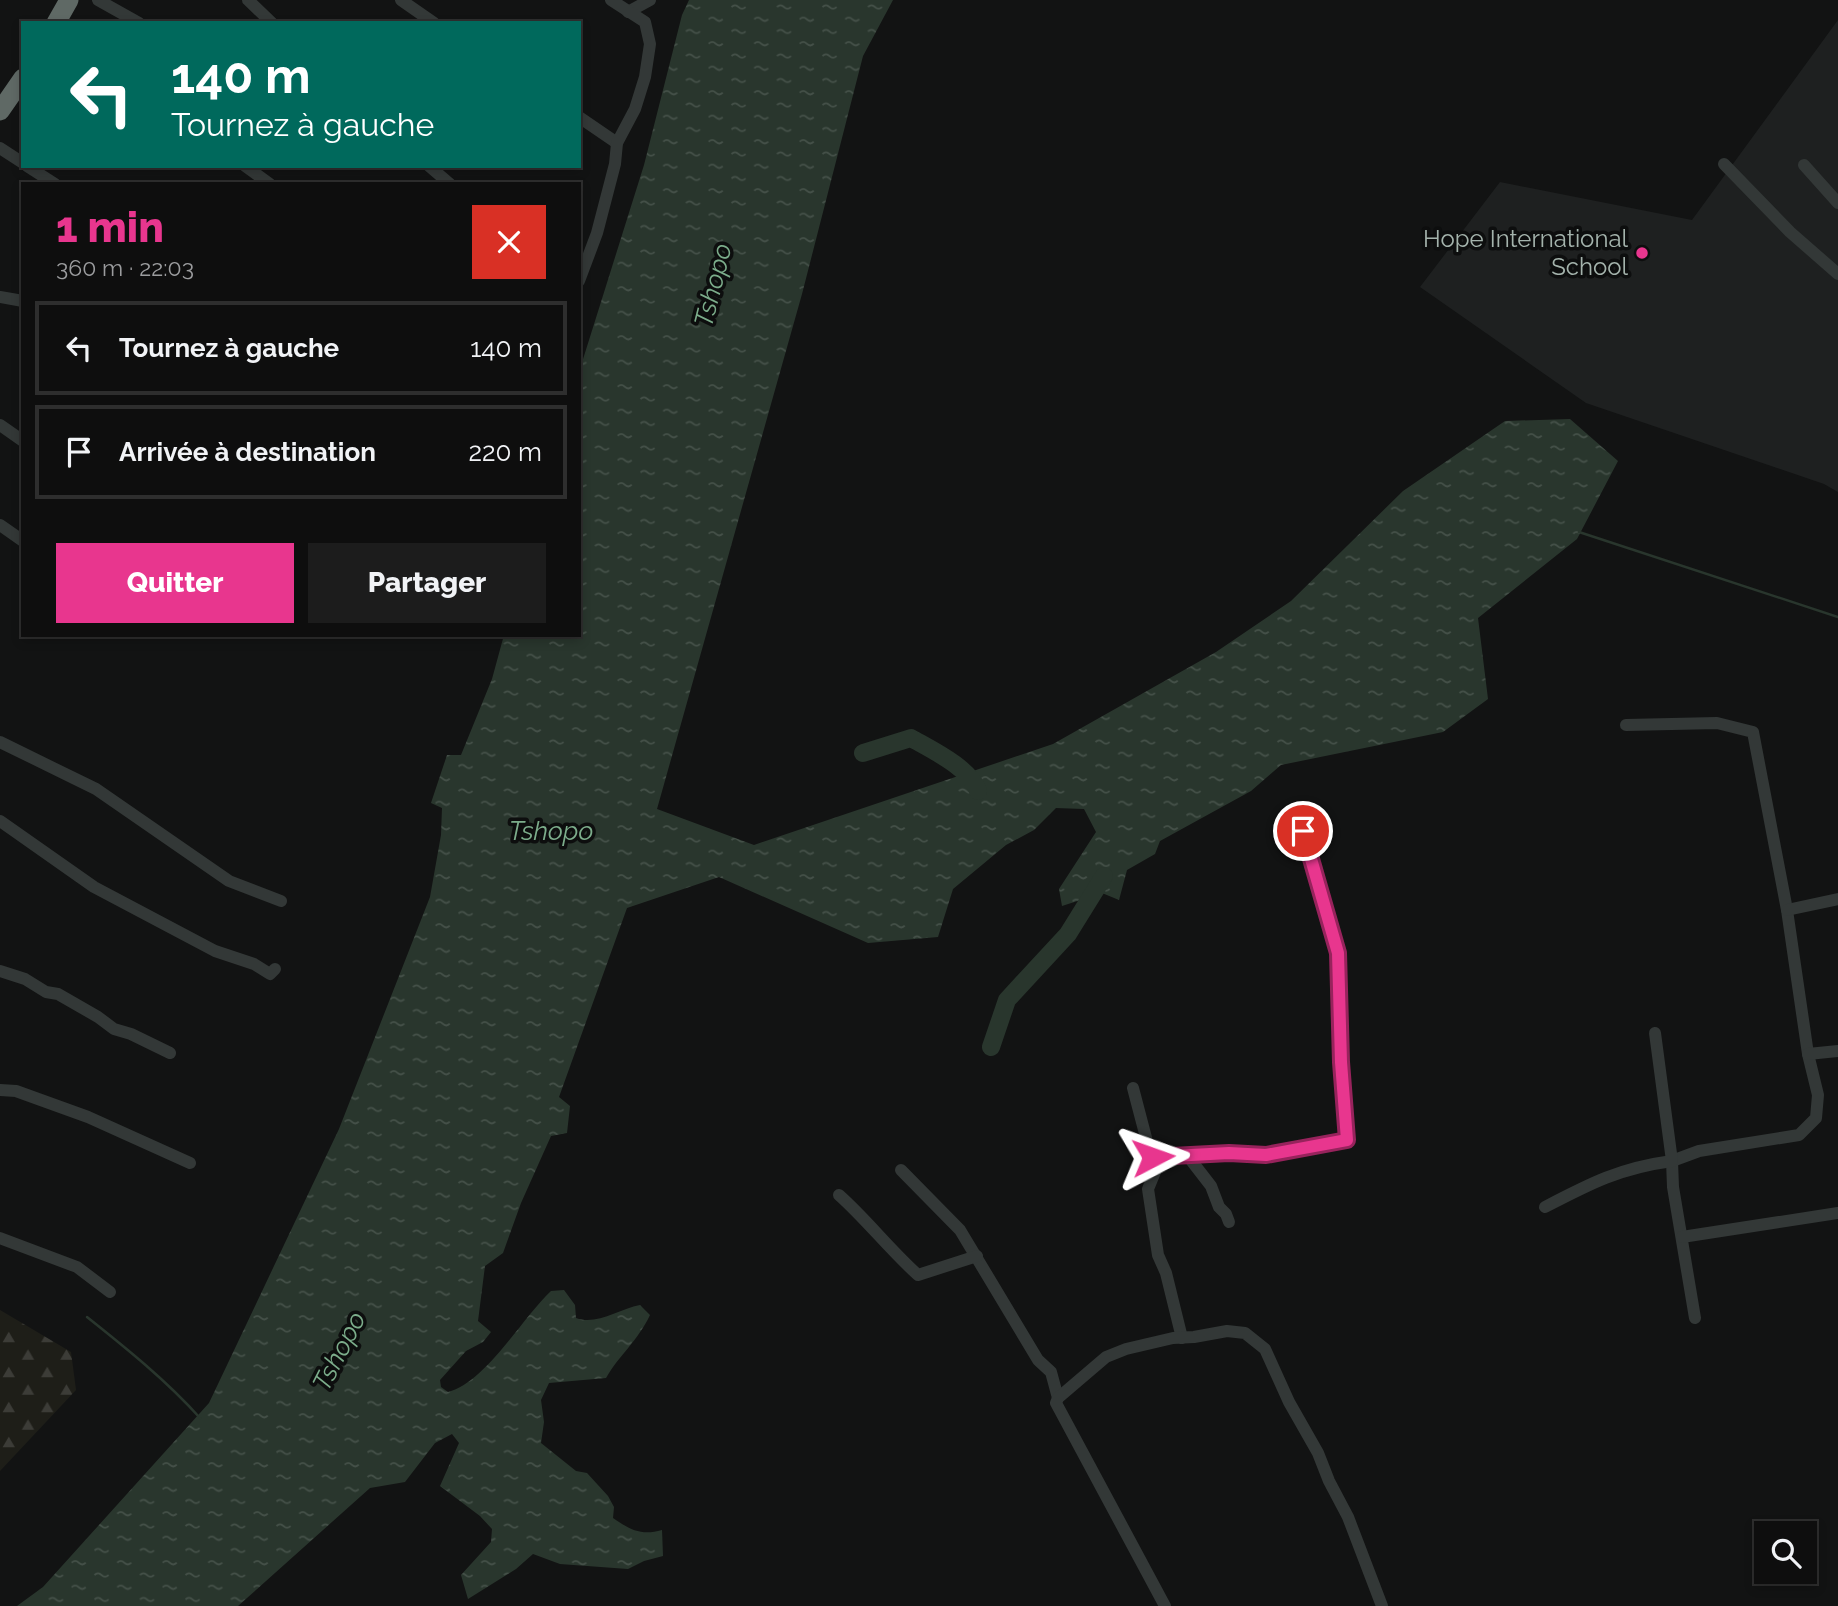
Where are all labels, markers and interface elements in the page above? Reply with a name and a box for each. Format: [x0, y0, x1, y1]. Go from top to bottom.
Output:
text: 140 m [171, 47, 311, 104]
icon: left [56, 49, 147, 140]
text: Tournez à gauche [171, 106, 434, 143]
text: 1 min [56, 203, 164, 252]
button: close [472, 205, 546, 279]
place label: Hope International School [1423, 224, 1628, 281]
water label: Tshopo [688, 240, 738, 330]
marker: Hope International School [1634, 245, 1650, 261]
text: 360 m · 22:03 [56, 254, 194, 281]
icon: left [60, 329, 98, 367]
text: Tournez à gauche [119, 333, 339, 363]
text: 140 m [470, 333, 542, 363]
icon: arrive [60, 433, 98, 471]
text: Arrivée à destination [119, 437, 376, 467]
text: 220 m [468, 437, 542, 467]
button: Quitter [56, 543, 294, 623]
button: Partager [308, 543, 546, 623]
pin [1273, 801, 1333, 861]
icon: arrive [1284, 812, 1322, 850]
water label: Tshopo [509, 816, 593, 846]
position arrow [1116, 1120, 1190, 1194]
water label: Tshopo [306, 1306, 372, 1396]
map controls [1754, 1521, 1817, 1584]
button: search [1754, 1521, 1817, 1584]

